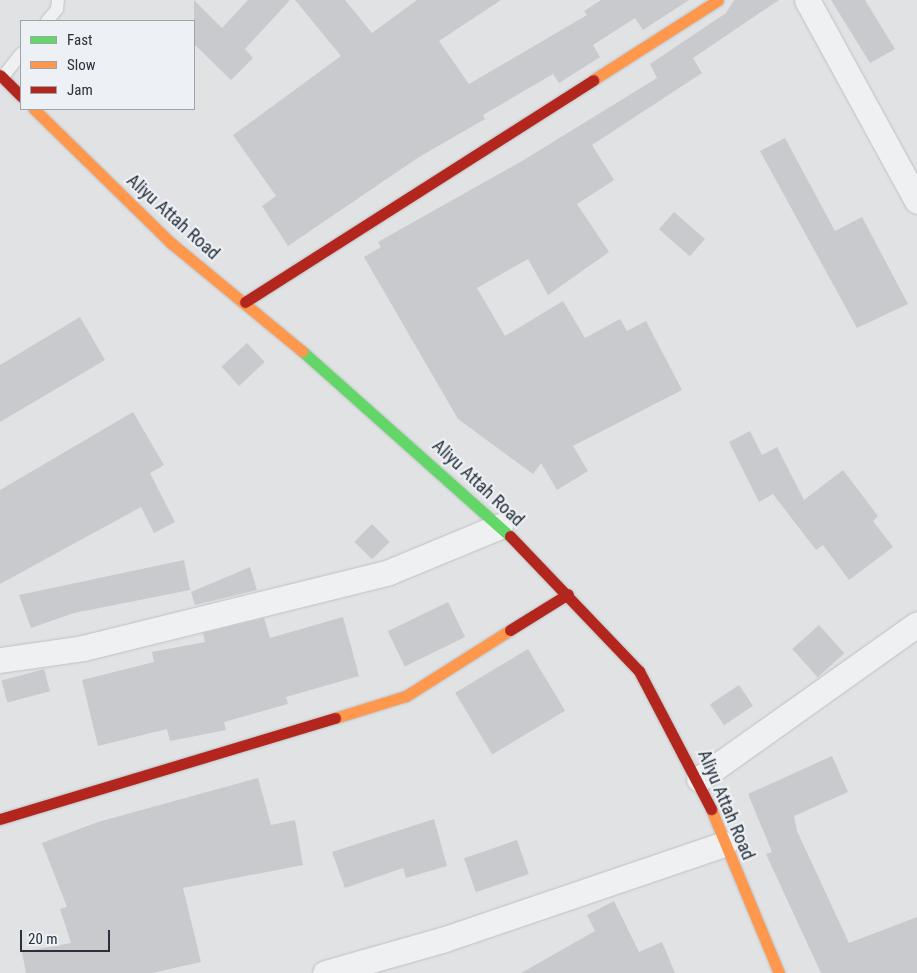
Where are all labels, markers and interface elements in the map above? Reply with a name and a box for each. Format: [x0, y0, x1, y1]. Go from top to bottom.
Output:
legend [20, 20, 195, 110]
text: Fast [67, 31, 92, 49]
text: Slow [67, 56, 96, 74]
text: Jam [67, 81, 93, 99]
street label: Aliyu Attah Road [122, 170, 224, 264]
street label: Aliyu Attah Road [428, 435, 528, 531]
street label: Aliyu Attah Road [693, 747, 759, 863]
scale bar [22, 920, 112, 952]
text: 20 m [28, 930, 58, 948]

